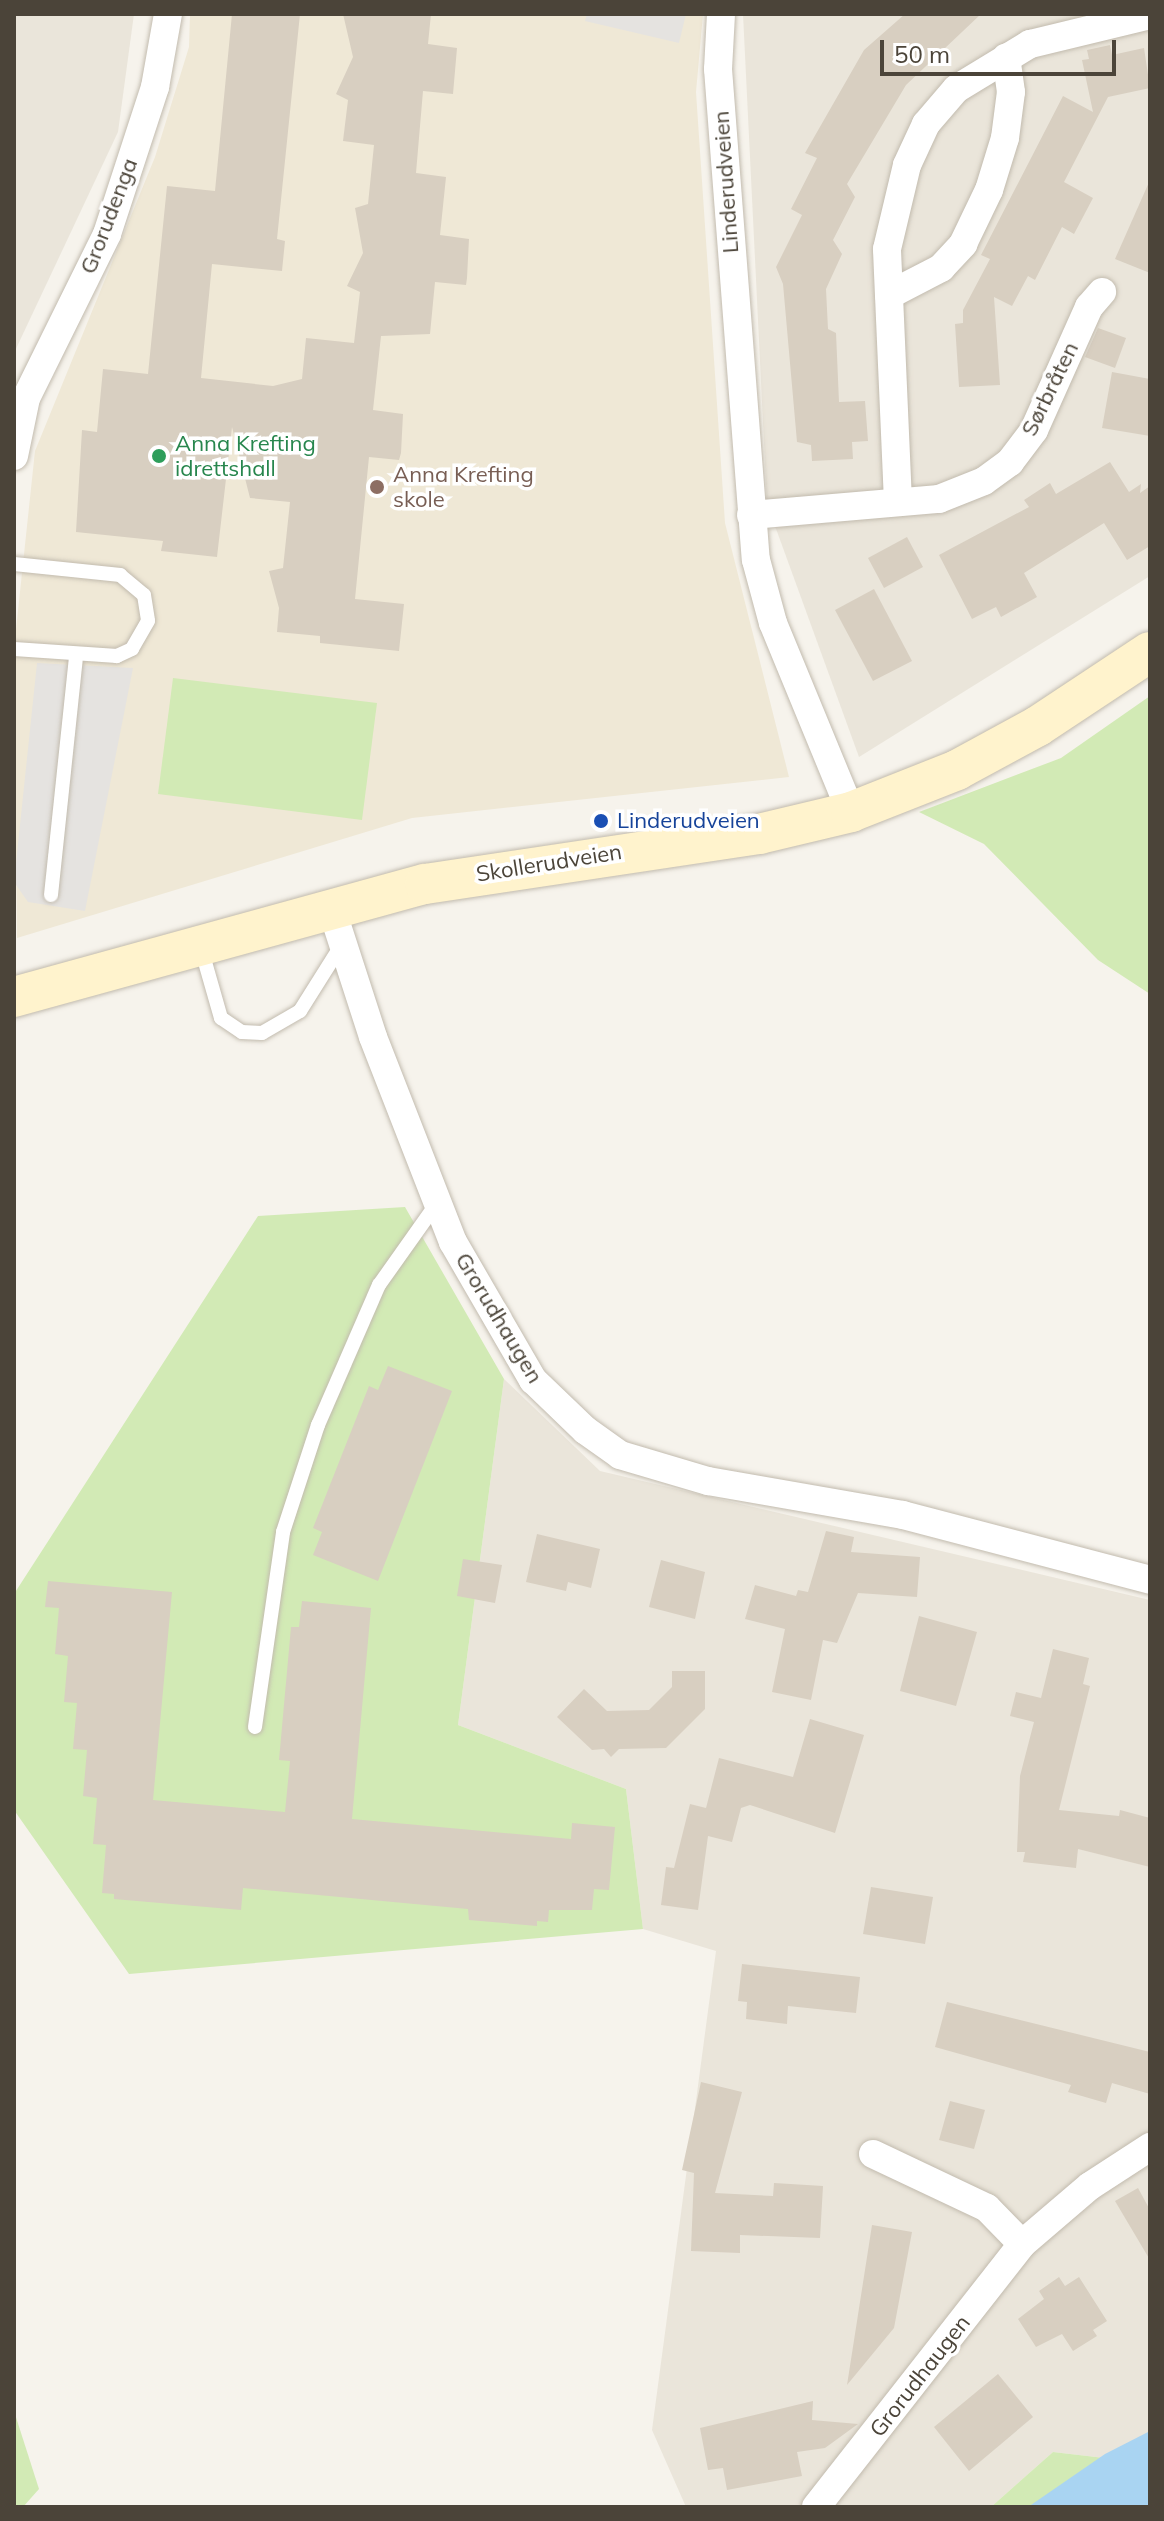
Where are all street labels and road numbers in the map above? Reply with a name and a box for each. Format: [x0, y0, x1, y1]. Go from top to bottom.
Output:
street label: Linderudveien [708, 110, 744, 254]
street label: Grorudenga [75, 154, 143, 278]
street label: Sørbråten [1016, 338, 1084, 440]
street label: Skollerudveien [474, 838, 624, 888]
street label: Grorudhaugen [450, 1248, 548, 1388]
street label: Grorudhaugen [864, 2310, 976, 2442]

